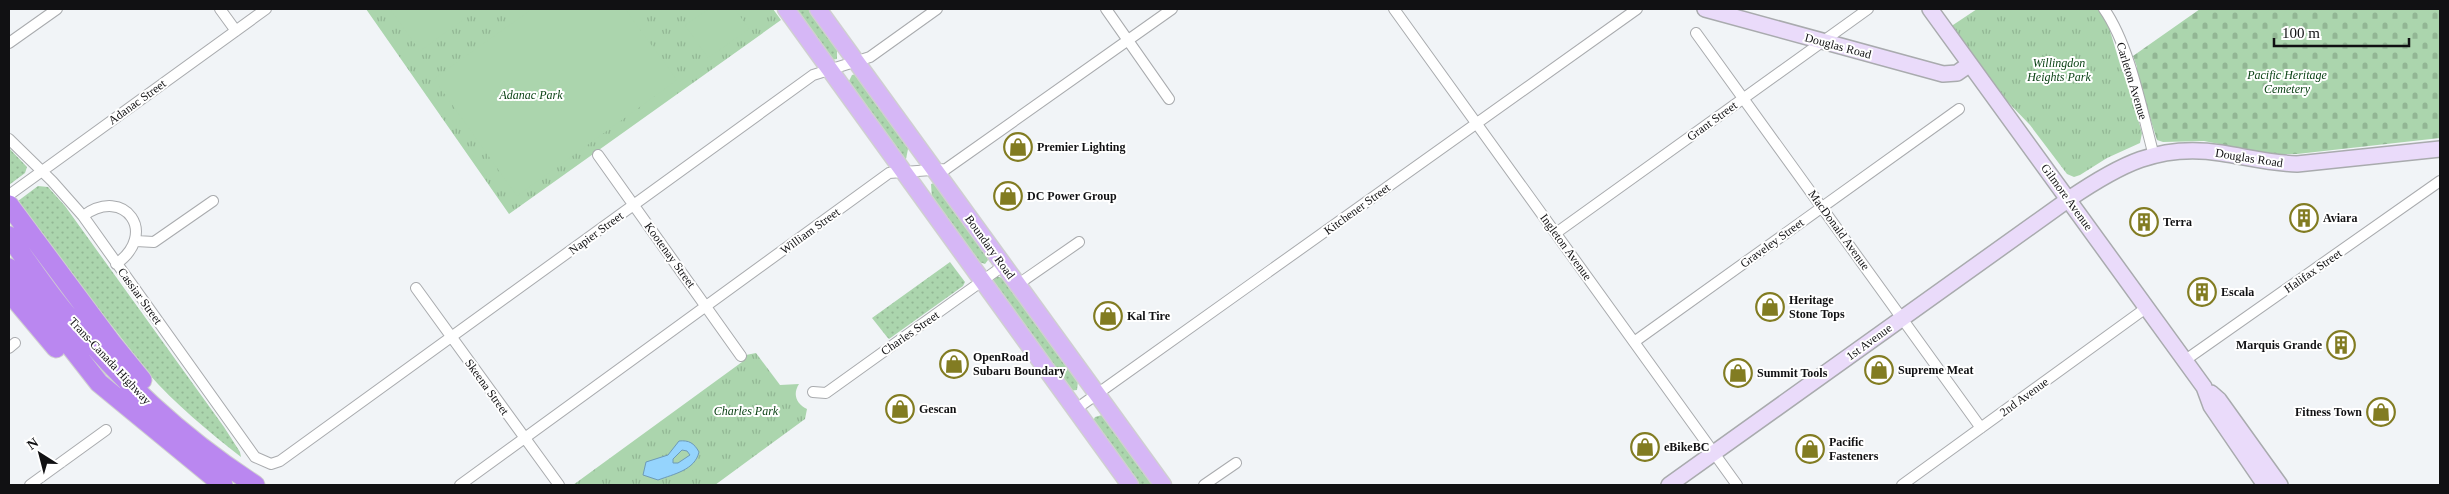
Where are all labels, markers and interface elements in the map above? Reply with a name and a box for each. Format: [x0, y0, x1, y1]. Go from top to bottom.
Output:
scale bar [2274, 15, 2409, 47]
text: 100 m [2282, 25, 2320, 41]
street label: Douglas Road [1803, 30, 1873, 62]
street label: Carleton Avenue [2114, 41, 2150, 121]
park label: Willingdon Heights Park [2026, 56, 2092, 84]
park label: Pacific Heritage Cemetery [2246, 68, 2327, 96]
street label: Adanac Street [106, 76, 169, 128]
park label: Adanac Park [499, 88, 563, 102]
street label: Grant Street [1684, 98, 1740, 144]
shop icon: Premier Lighting [1003, 132, 1033, 162]
place label: Premier Lighting [1037, 140, 1126, 154]
street label: Douglas Road [2214, 146, 2284, 170]
street label: Gilmore Avenue [2038, 161, 2096, 233]
street label: Kitchener Street [1321, 180, 1393, 238]
shop icon: DC Power Group [993, 181, 1023, 211]
street label: MacDonald Avenue [1805, 187, 1873, 273]
place label: DC Power Group [1027, 189, 1117, 203]
building icon: Aviara [2289, 203, 2319, 233]
street label: William Street [778, 204, 843, 257]
building icon: Terra [2129, 207, 2159, 237]
street label: Napier Street [566, 208, 626, 257]
street label: Ingleton Avenue [1537, 211, 1595, 283]
place label: Aviara [2323, 211, 2357, 225]
street label: Boundary Road [962, 212, 1018, 282]
street label: Graveley Street [1738, 215, 1807, 271]
place label: Terra [2163, 215, 2192, 229]
street label: Kootenay Street [642, 219, 699, 291]
street label: Halifax Street [2282, 246, 2345, 296]
street label: Cassiar Street [115, 265, 166, 327]
building icon: Escala [2187, 277, 2217, 307]
place label: Escala [2221, 285, 2254, 299]
shop icon: Heritage Stone Tops [1755, 292, 1785, 322]
place label: Heritage Stone Tops [1789, 293, 1845, 321]
shop icon: Kal Tire [1093, 301, 1123, 331]
street label: Charles Street [878, 307, 942, 358]
place label: Kal Tire [1127, 309, 1171, 323]
street label: Trans-Canada Highway [66, 315, 154, 407]
street label: 1st Avenue [1844, 321, 1894, 363]
building icon: Marquis Grande [2326, 330, 2356, 360]
place label: Marquis Grande [2236, 338, 2323, 352]
shop icon: OpenRoad Subaru Boundary [939, 349, 969, 379]
place label: OpenRoad Subaru Boundary [973, 350, 1065, 378]
shop icon: Supreme Meat [1864, 355, 1894, 385]
street label: Skeena Street [462, 356, 512, 418]
shop icon: Summit Tools [1723, 358, 1753, 388]
place label: Supreme Meat [1898, 363, 1973, 377]
place label: Summit Tools [1757, 366, 1828, 380]
street label: 2nd Avenue [1997, 375, 2051, 419]
shop icon: Gescan [885, 394, 915, 424]
shop icon: Fitness Town [2366, 397, 2396, 427]
place label: Gescan [919, 402, 957, 416]
park label: Charles Park [714, 404, 779, 418]
place label: Fitness Town [2295, 405, 2362, 419]
north arrow [15, 429, 65, 479]
shop icon: eBikeBC [1630, 432, 1660, 462]
shop icon: Pacific Fasteners [1795, 434, 1825, 464]
text: N [24, 435, 41, 453]
place label: Pacific Fasteners [1829, 435, 1879, 463]
place label: eBikeBC [1664, 440, 1709, 454]

